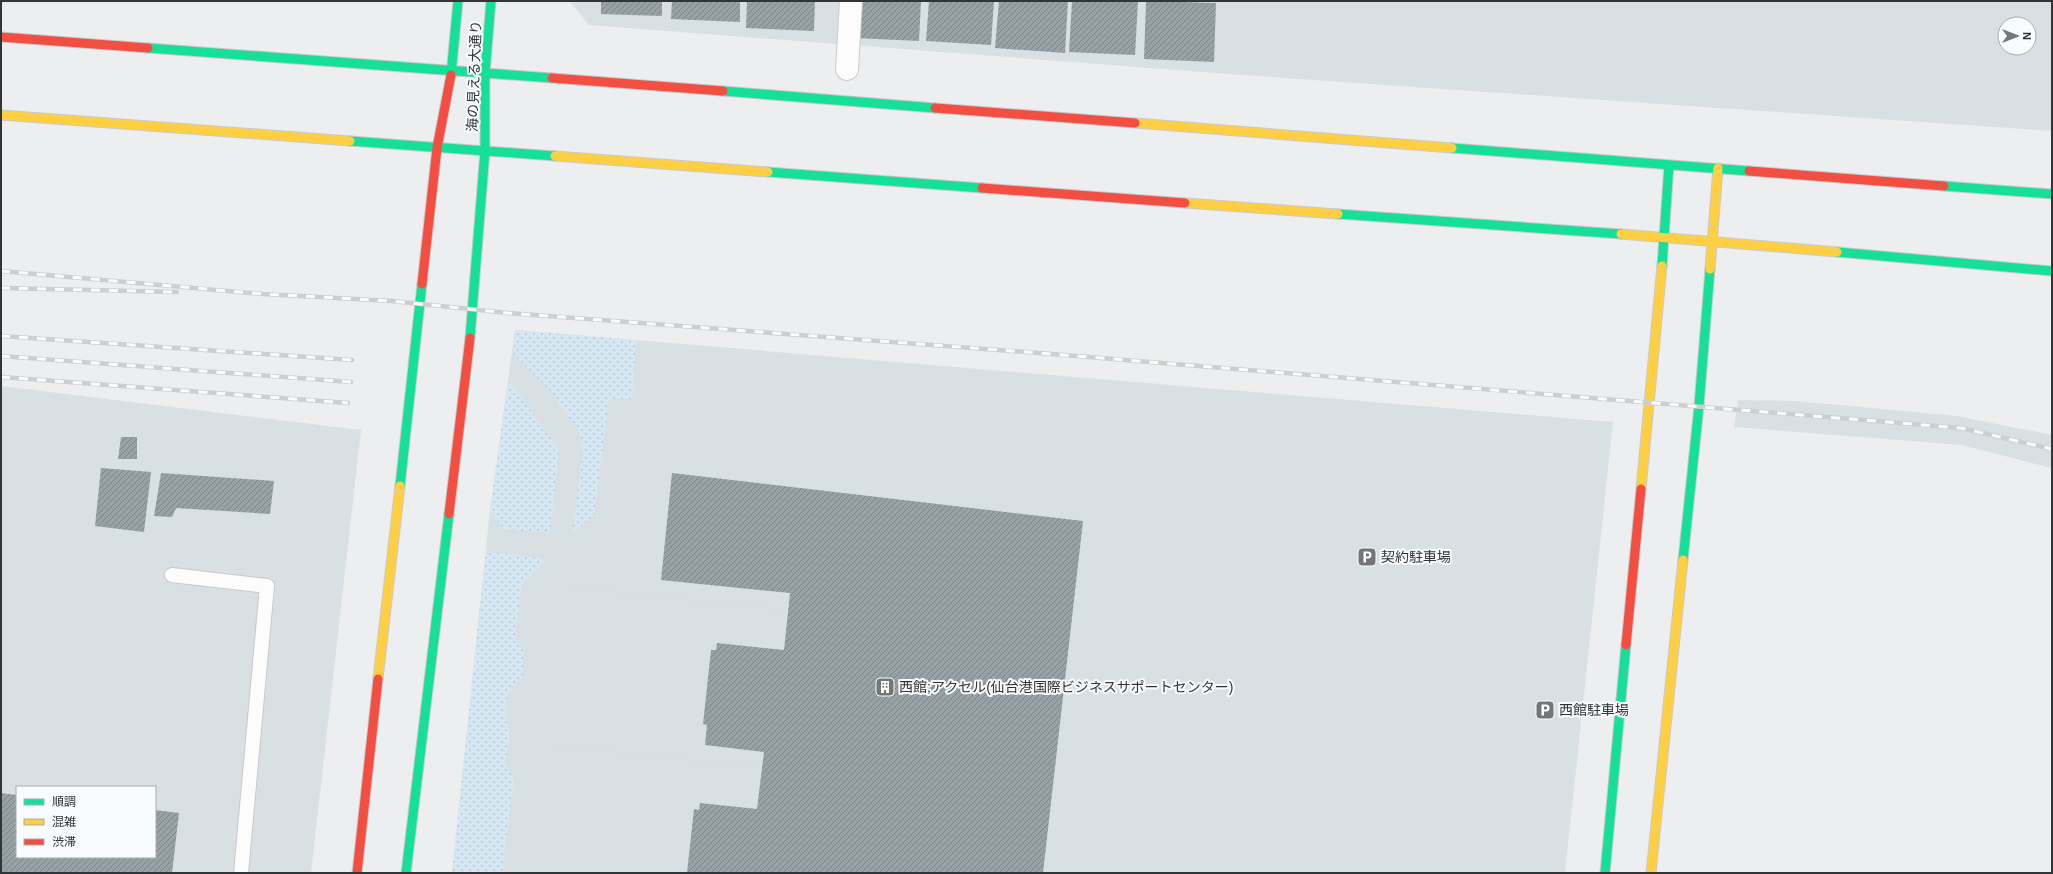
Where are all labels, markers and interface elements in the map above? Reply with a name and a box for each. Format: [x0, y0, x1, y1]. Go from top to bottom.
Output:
north arrow [1997, 16, 2037, 56]
street label: 海の見える大通り [464, 20, 484, 132]
text: N [2021, 32, 2033, 40]
parking icon: 契約駐車場 [1356, 546, 1378, 568]
place label: 契約駐車場 [1381, 549, 1451, 565]
building icon: 西館;アクセル(仙台港国際ビジネスサポートセンター) [874, 676, 896, 698]
place label: 西館;アクセル(仙台港国際ビジネスサポートセンター) [899, 679, 1234, 695]
parking icon: 西館駐車場 [1534, 699, 1556, 721]
place label: 西館駐車場 [1559, 702, 1629, 718]
legend [16, 786, 156, 858]
text: 順調 [52, 795, 76, 809]
text: 混雑 [52, 815, 76, 829]
text: 渋滞 [52, 835, 76, 849]

